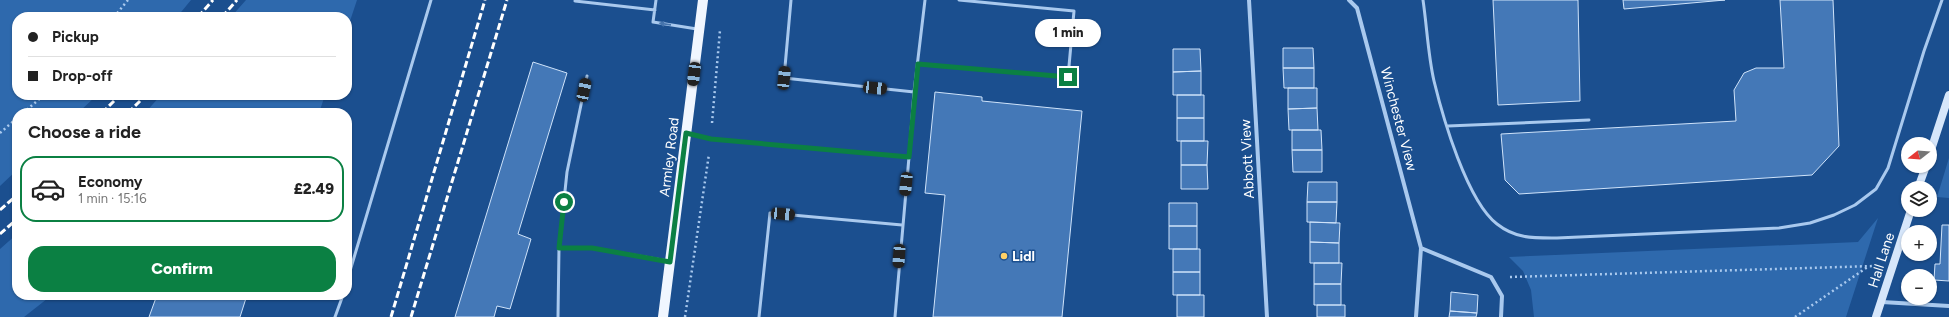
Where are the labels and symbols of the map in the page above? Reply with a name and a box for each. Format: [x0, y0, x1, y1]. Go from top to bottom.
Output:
callout: 1 min [1035, 19, 1101, 47]
one-way arrow [659, 21, 671, 27]
car [687, 61, 701, 87]
car [777, 65, 791, 91]
street label: Winchester View [1377, 65, 1421, 173]
route end [1059, 68, 1077, 86]
car [576, 77, 592, 103]
car [862, 81, 888, 95]
street label: Armley Road [656, 116, 683, 198]
street label: Abbott View [1237, 119, 1258, 199]
north arrow [1901, 137, 1937, 173]
car [899, 171, 913, 197]
route start [555, 193, 573, 211]
car [771, 207, 795, 221]
street label: Hall Lane [1865, 230, 1898, 290]
car [892, 244, 906, 268]
place label: Lidl [1012, 248, 1035, 265]
marker: Lidl [999, 251, 1009, 261]

